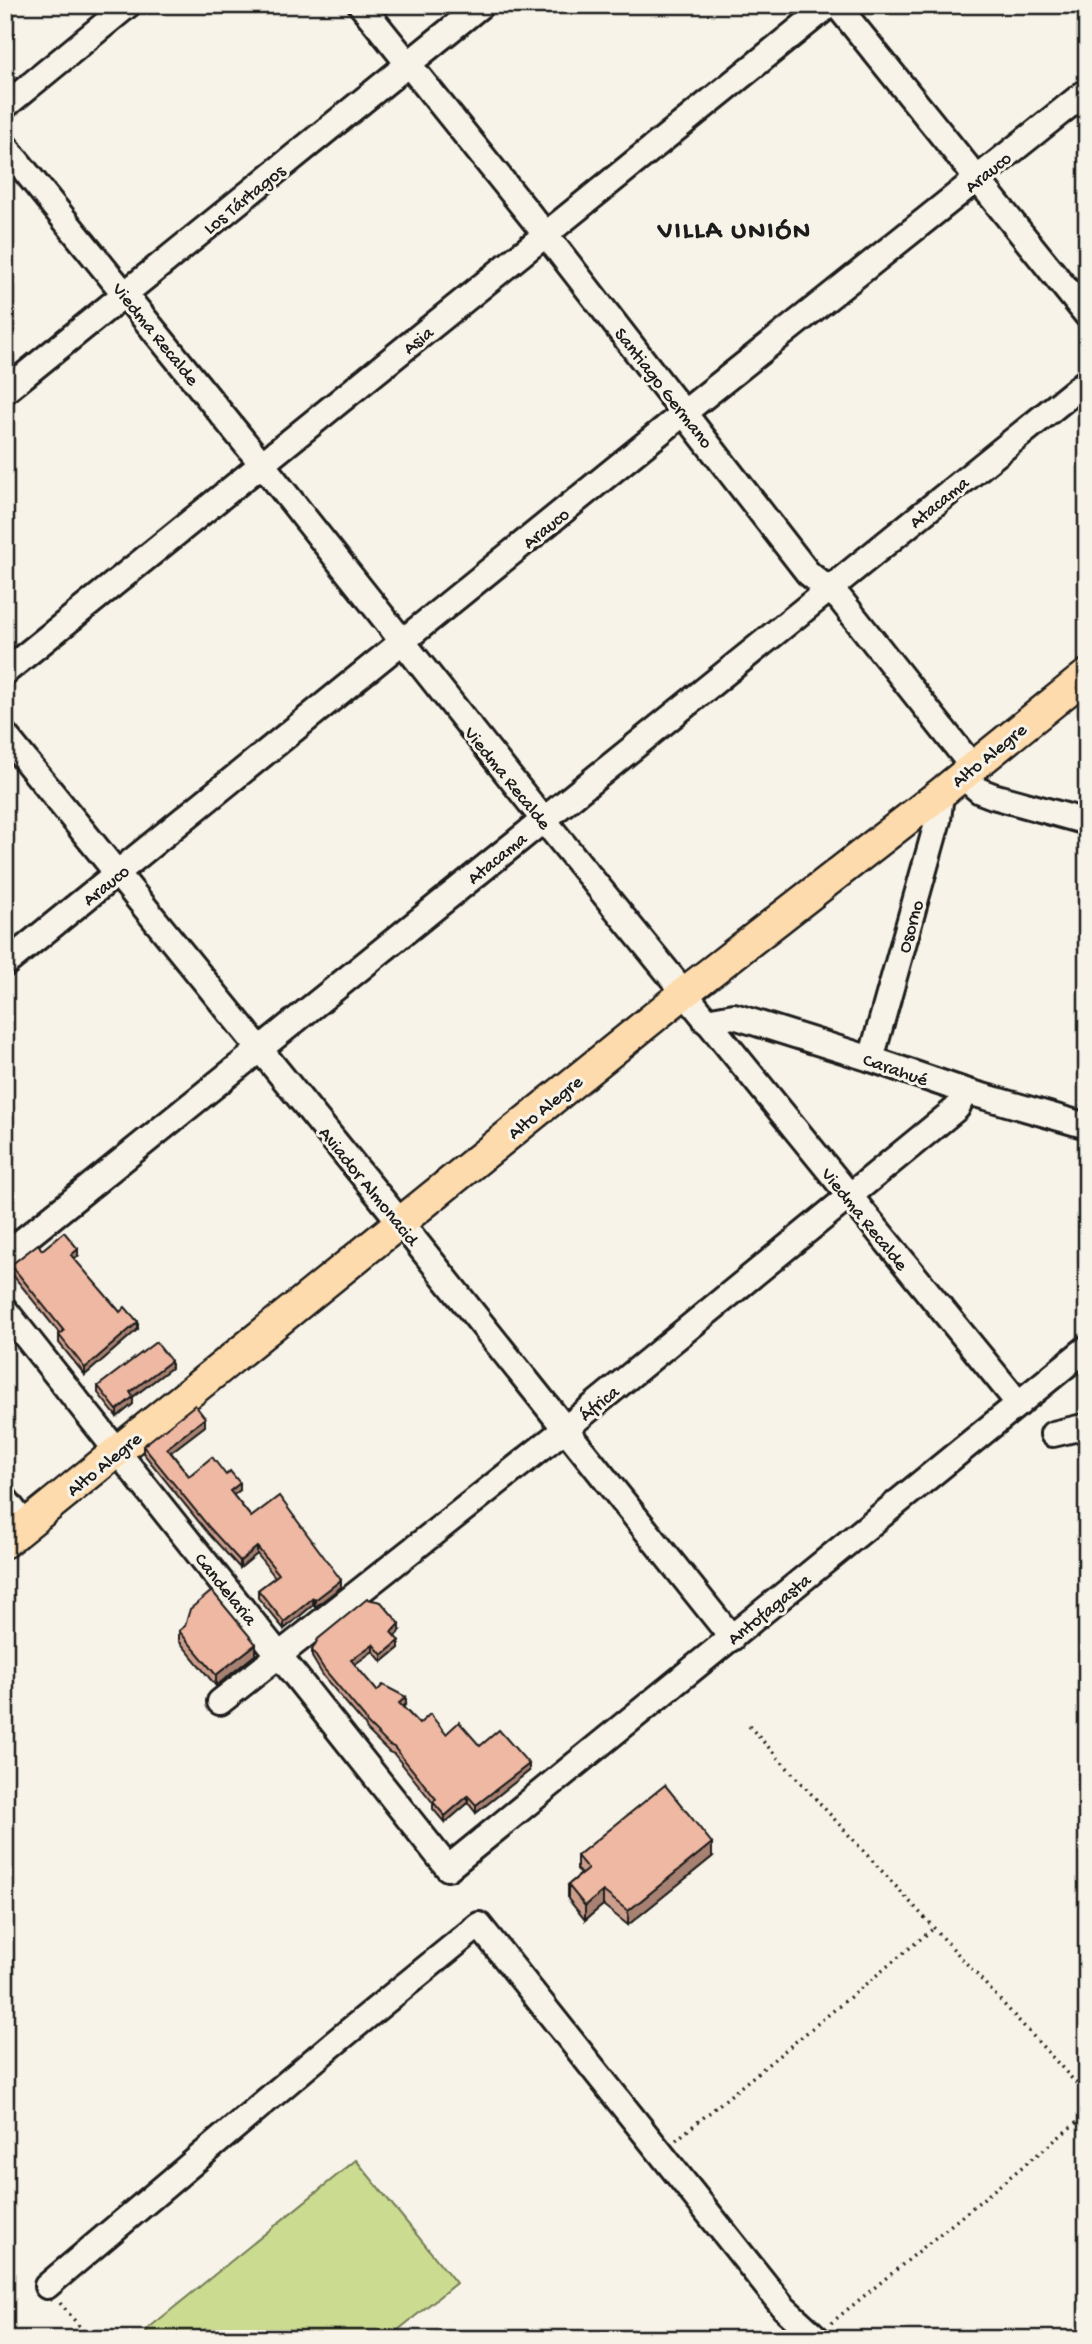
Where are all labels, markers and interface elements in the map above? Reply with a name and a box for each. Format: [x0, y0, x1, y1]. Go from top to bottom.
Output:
street label: Arauco [961, 148, 1017, 200]
street label: Los Tártagos [200, 160, 292, 241]
district label: VILLA UNIÓN [657, 217, 812, 248]
street label: Viedma Recalde [105, 278, 203, 392]
street label: Asia [399, 322, 440, 361]
street label: Santiago Germano [608, 324, 717, 454]
street label: Atacama [906, 472, 976, 535]
street label: Arauco [519, 504, 575, 556]
street label: Alto Alegre [948, 719, 1033, 794]
street label: Viedma Recalde [457, 722, 555, 836]
street label: Atacama [464, 828, 534, 891]
street label: Arauco [79, 861, 135, 913]
street label: Osorno [894, 898, 931, 956]
street label: Carahué [859, 1050, 930, 1093]
street label: Alto Alegre [504, 1071, 589, 1146]
street label: Aviador Almonacid [312, 1123, 423, 1253]
street label: Viedma Recalde [814, 1163, 912, 1277]
street label: África [576, 1381, 626, 1428]
street label: Alto Alegre [63, 1428, 148, 1503]
street label: Candelaria [188, 1549, 261, 1632]
street label: Antofagasta [724, 1569, 818, 1651]

